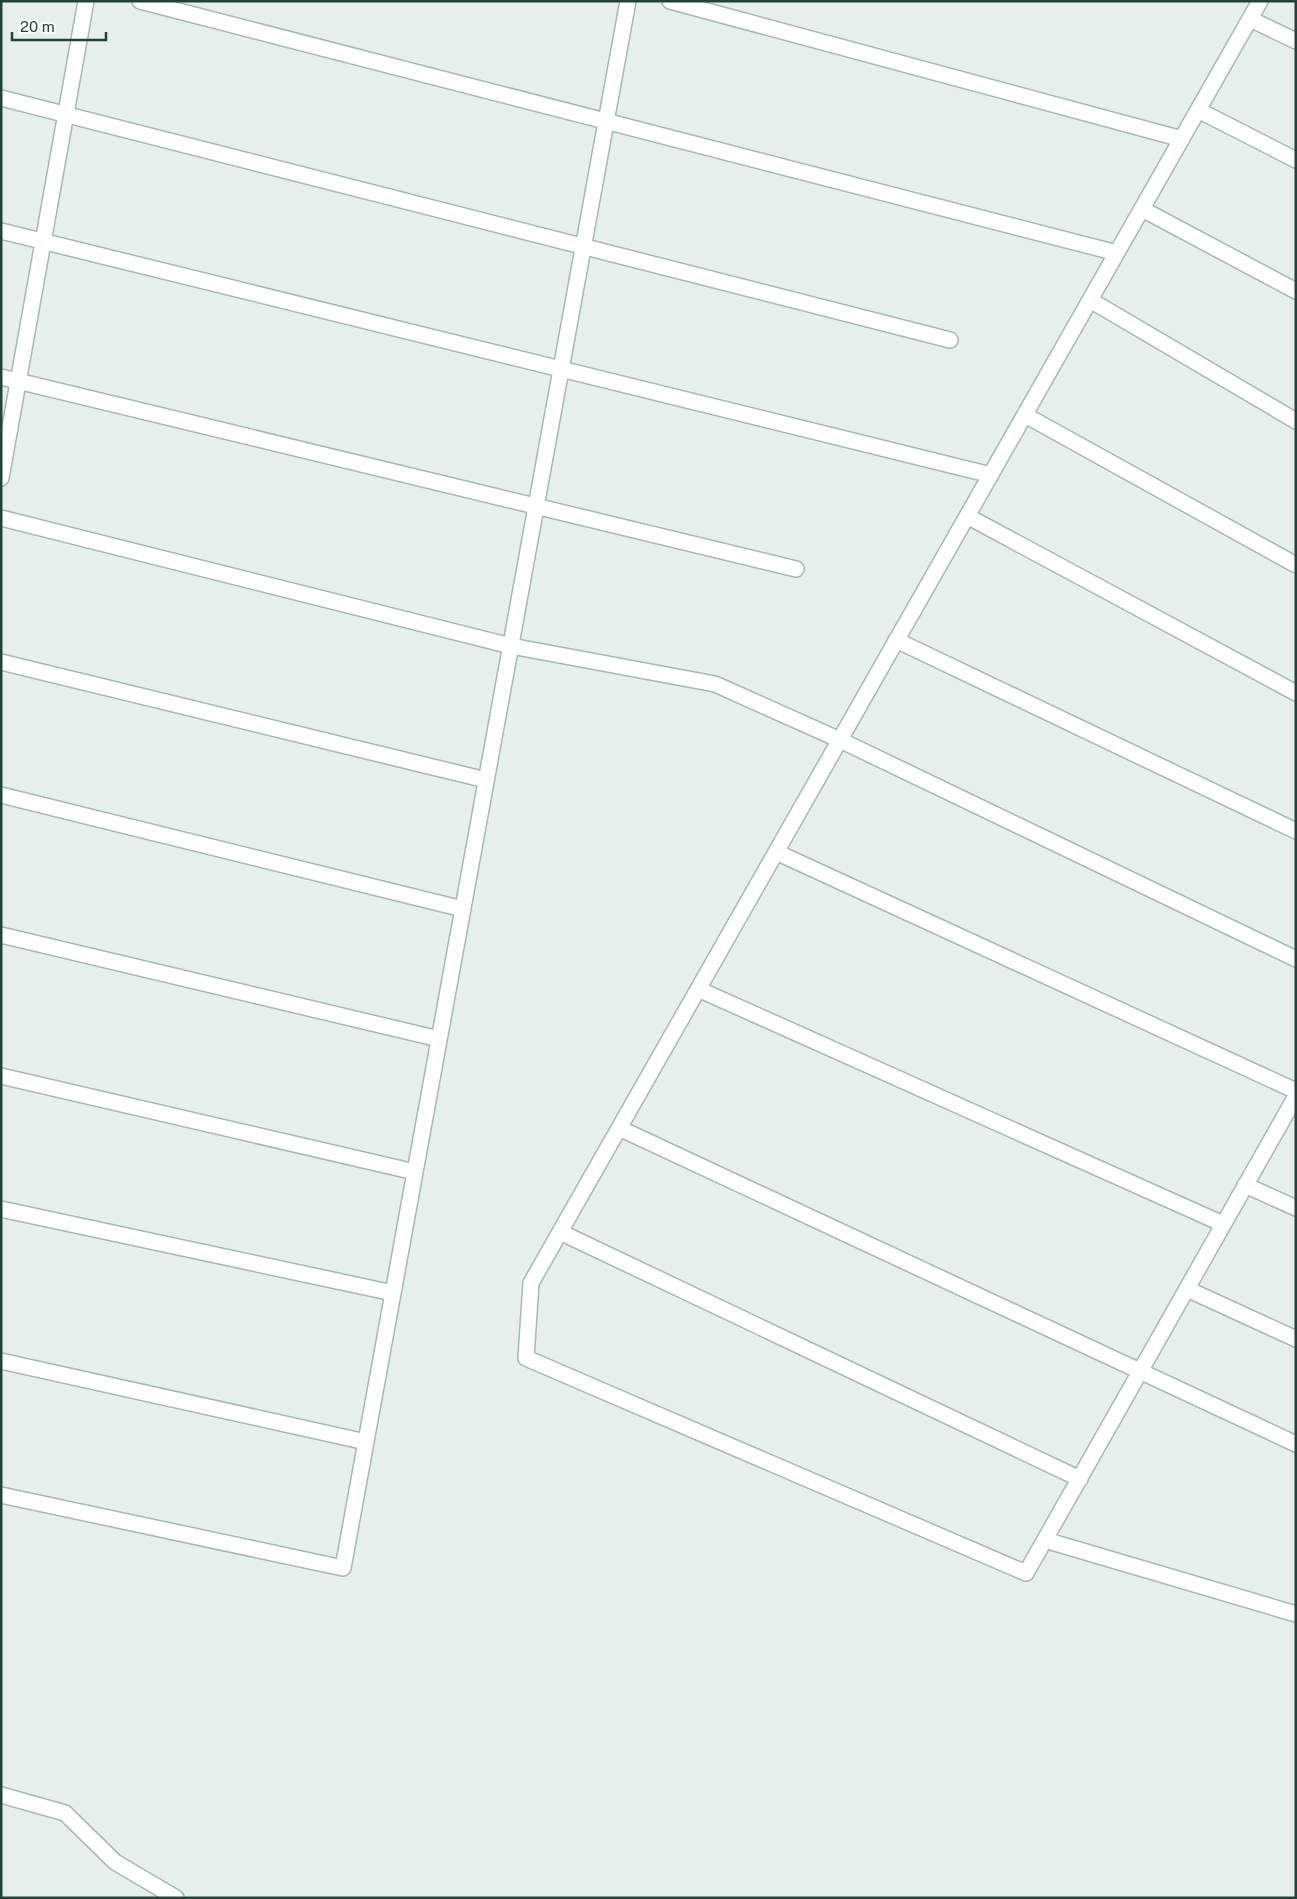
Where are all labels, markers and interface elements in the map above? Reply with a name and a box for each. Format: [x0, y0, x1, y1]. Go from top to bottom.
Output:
scale bar [12, 10, 106, 42]
text: 20 m [20, 18, 55, 35]

